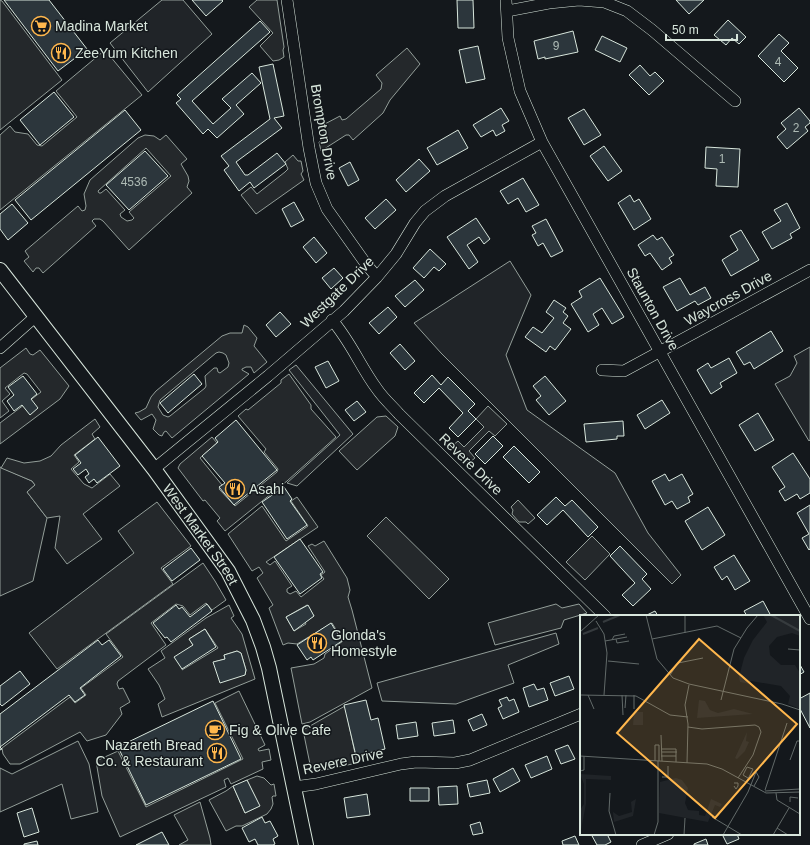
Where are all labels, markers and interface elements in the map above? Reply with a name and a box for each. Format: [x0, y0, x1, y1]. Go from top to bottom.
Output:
supermarket icon: Madina Market [30, 15, 52, 37]
scale bar [666, 16, 737, 42]
place label: Madina Market [55, 18, 148, 34]
text: 50 m [672, 23, 699, 37]
house number: 9 [553, 39, 560, 53]
restaurant icon: ZeeYum Kitchen [50, 42, 72, 64]
place label: ZeeYum Kitchen [75, 45, 178, 61]
house number: 4 [775, 55, 782, 69]
street label: Brompton Drive [308, 83, 340, 181]
house number: 2 [793, 121, 800, 135]
house number: 1 [719, 152, 726, 166]
house number: 4536 [121, 175, 148, 189]
street label: Westgate Drive [297, 253, 377, 331]
street label: Staunton Drive [624, 265, 683, 354]
street label: Waycross Drive [681, 267, 775, 329]
street label: Revere Drive [436, 430, 506, 498]
restaurant icon: Asahi [224, 478, 246, 500]
street label: West Market Street [160, 481, 242, 587]
place label: Asahi [249, 481, 284, 497]
inset map [580, 615, 800, 835]
place label: Glonda's Homestyle [331, 627, 397, 659]
restaurant icon: Glonda's Homestyle [306, 632, 328, 654]
cafe icon: Fig & Olive Cafe [204, 719, 226, 741]
place label: Fig & Olive Cafe [229, 722, 331, 738]
place label: Nazareth Bread Co. & Restaurant [96, 737, 203, 769]
restaurant icon: Nazareth Bread Co. & Restaurant [206, 742, 228, 764]
street label: Revere Drive [301, 745, 385, 777]

